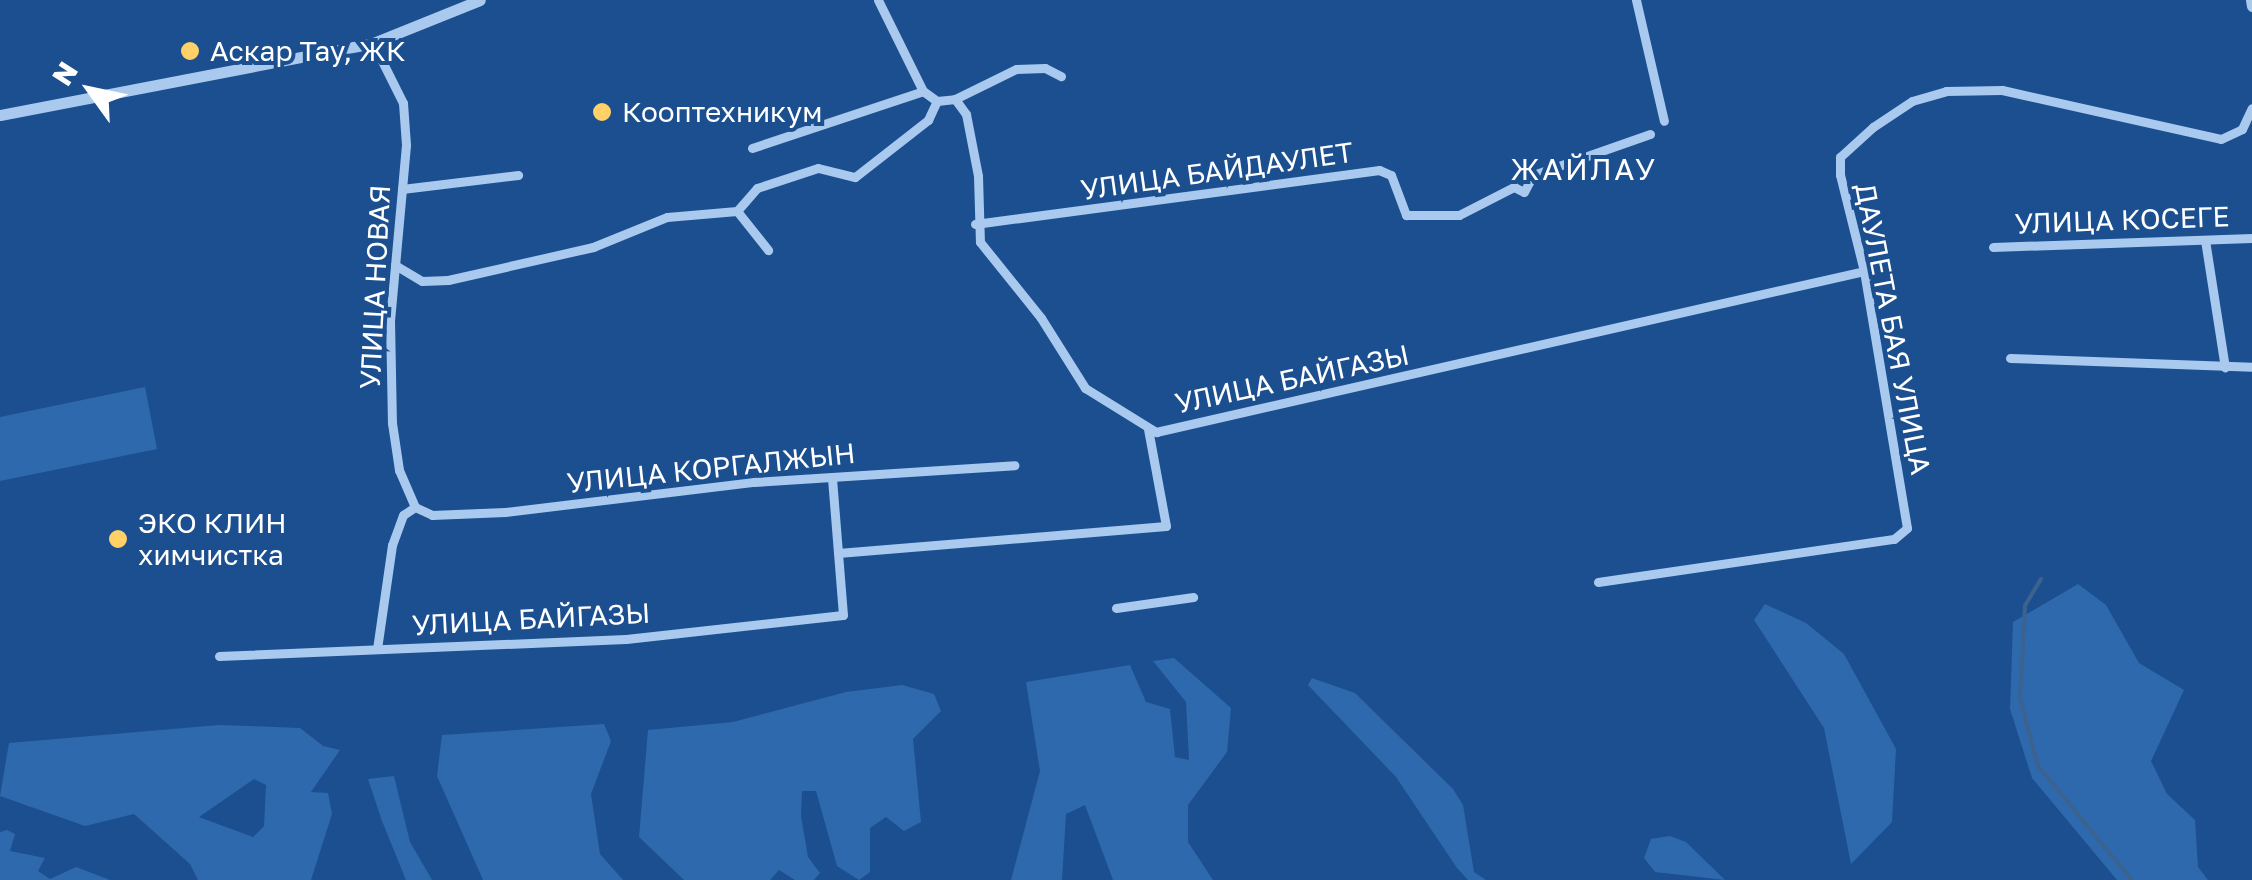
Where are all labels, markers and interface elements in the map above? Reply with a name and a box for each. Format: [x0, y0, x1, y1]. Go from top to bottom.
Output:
place label: Аскар Тау, ЖК [210, 34, 406, 68]
north arrow [40, 40, 140, 140]
marker: Аскар Тау, ЖК [179, 40, 201, 62]
text: N [45, 55, 84, 91]
place label: Кооптехникум [622, 95, 822, 129]
marker: Кооптехникум [591, 101, 613, 123]
street label: УЛИЦА БАЙДАУЛЕТ [1079, 135, 1355, 207]
district label: ЖАЙЛАУ [1510, 151, 1658, 187]
street label: ДАУЛЕТА БАЯ УЛИЦА [1848, 180, 1938, 478]
street label: УЛИЦА НОВАЯ [353, 184, 397, 390]
street label: УЛИЦА КОСЕГЕ [2014, 199, 2230, 241]
street label: УЛИЦА БАЙГАЗЫ [1172, 338, 1412, 420]
street label: УЛИЦА КОРГАЛЖЫН [565, 436, 857, 500]
place label: ЭКО КЛИН химчистка [138, 506, 287, 572]
marker: ЭКО КЛИН химчистка [107, 528, 129, 550]
street label: УЛИЦА БАЙГАЗЫ [411, 596, 651, 642]

